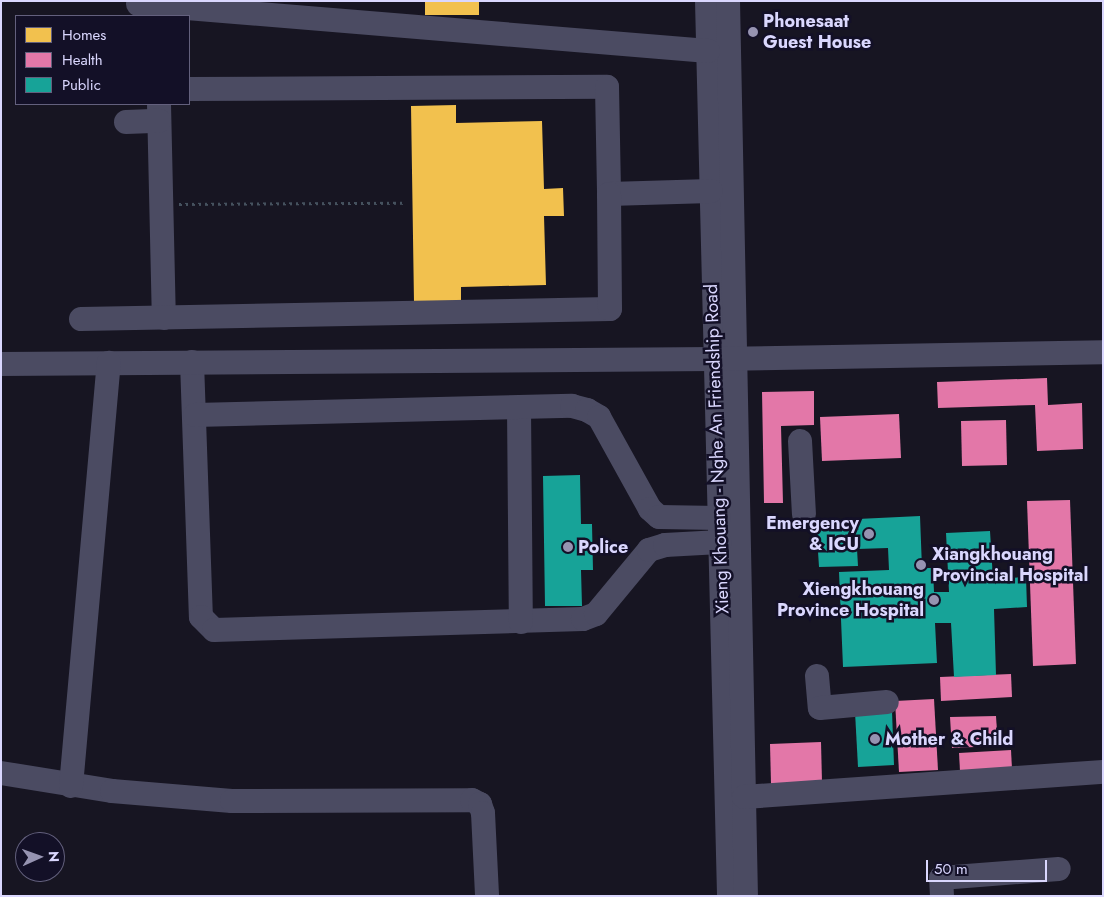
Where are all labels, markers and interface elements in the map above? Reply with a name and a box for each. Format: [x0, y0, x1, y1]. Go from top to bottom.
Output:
place label: Phonesaat Guest House [763, 11, 871, 54]
legend [15, 15, 190, 105]
text: Homes [62, 24, 106, 46]
marker: Phonesaat Guest House [747, 26, 759, 38]
text: Health [62, 49, 103, 71]
text: Public [62, 74, 101, 96]
street label: Xieng Khouang - Nghe An Friendship Road [700, 284, 734, 614]
place label: Emergency & ICU [766, 513, 859, 556]
marker: Emergency & ICU [863, 528, 875, 540]
place label: Police [578, 536, 628, 558]
marker: Police [562, 541, 574, 553]
place label: Xiangkhouang Provincial Hospital [932, 544, 1088, 586]
marker: Xiangkhouang Provincial Hospital [914, 558, 928, 572]
place label: Xiengkhouang Province Hospital [777, 579, 924, 622]
marker: Xiengkhouang Province Hospital [928, 594, 940, 606]
place label: Mother & Child [885, 728, 1013, 750]
marker: Mother & Child [869, 733, 881, 745]
north arrow [15, 832, 65, 882]
scale bar [929, 850, 1050, 882]
text: N [44, 851, 64, 862]
text: 50 m [934, 858, 968, 880]

